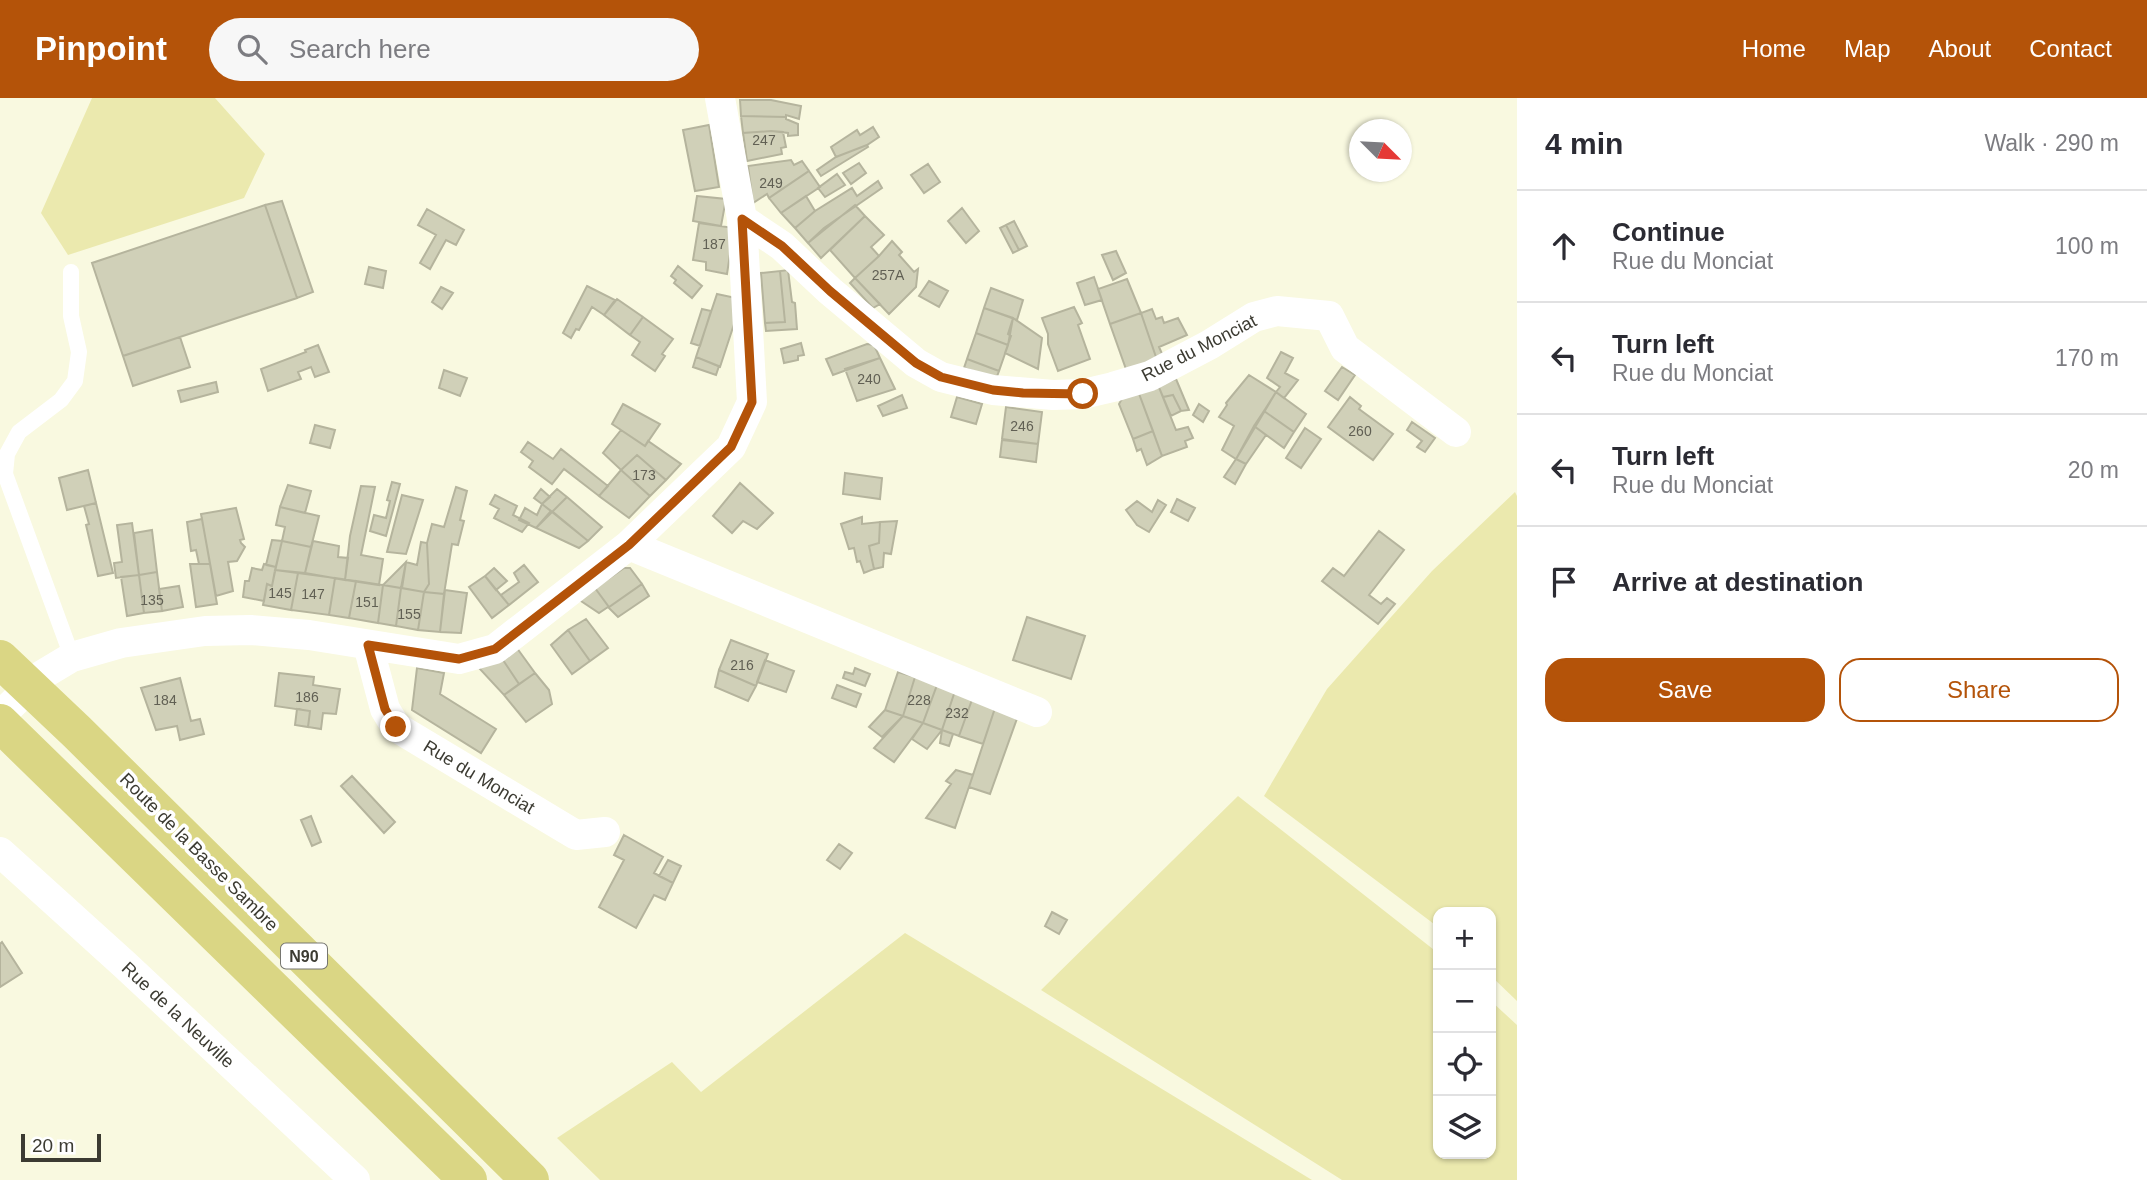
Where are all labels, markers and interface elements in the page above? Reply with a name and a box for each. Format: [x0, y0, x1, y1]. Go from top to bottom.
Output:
search box [209, 18, 699, 81]
text: Pinpoint [35, 30, 167, 67]
icon: search [233, 30, 271, 68]
text: Search here [289, 34, 431, 64]
text: Home [1742, 35, 1806, 62]
text: Map [1844, 35, 1891, 62]
text: About [1929, 35, 1991, 62]
text: Contact [2029, 35, 2112, 62]
north arrow [1349, 119, 1412, 182]
text: 4 min [1545, 127, 1623, 160]
text: Walk · 290 m [1984, 130, 2119, 156]
house number: 247 [752, 132, 776, 148]
house number: 249 [759, 175, 783, 191]
text: Continue [1612, 217, 1725, 247]
icon: ahead [1545, 227, 1583, 265]
text: 100 m [2055, 233, 2119, 259]
house number: 187 [702, 236, 726, 252]
text: Rue du Monciat [1612, 248, 1773, 274]
house number: 257A [872, 267, 905, 283]
street label: Rue du Monciat [1138, 310, 1260, 386]
text: Turn left [1612, 329, 1714, 359]
icon: left [1545, 339, 1583, 377]
text: 170 m [2055, 345, 2119, 371]
text: Rue du Monciat [1612, 360, 1773, 386]
house number: 240 [857, 371, 881, 387]
route start [1067, 378, 1098, 409]
house number: 246 [1010, 418, 1034, 434]
house number: 260 [1348, 423, 1372, 439]
text: Turn left [1612, 441, 1714, 471]
icon: left [1545, 451, 1583, 489]
text: 20 m [2068, 457, 2119, 483]
house number: 173 [632, 467, 656, 483]
text: Rue du Monciat [1612, 472, 1773, 498]
icon: arrive [1545, 563, 1583, 601]
text: Arrive at destination [1612, 567, 1863, 597]
house number: 145 [268, 585, 292, 601]
house number: 147 [301, 586, 325, 602]
house number: 135 [140, 592, 164, 608]
house number: 151 [355, 594, 379, 610]
house number: 155 [397, 606, 421, 622]
house number: 216 [730, 657, 754, 673]
button: Save [1545, 658, 1825, 722]
button: Share [1839, 658, 2119, 722]
house number: 186 [295, 689, 319, 705]
house number: 184 [153, 692, 177, 708]
house number: 228 [907, 692, 931, 708]
house number: 232 [945, 705, 969, 721]
route end [380, 711, 411, 742]
street label: Rue du Monciat [420, 736, 538, 818]
street label: Route de la Basse Sambre [116, 769, 282, 935]
map controls [1433, 907, 1496, 1159]
button: + [1433, 907, 1496, 970]
road number: N90 [281, 944, 327, 968]
street label: Rue de la Neuville [118, 958, 238, 1072]
button: − [1433, 970, 1496, 1033]
button: locate [1433, 1033, 1496, 1096]
button: layers [1433, 1096, 1496, 1159]
scale bar [21, 1131, 102, 1163]
text: 20 m [32, 1135, 74, 1156]

